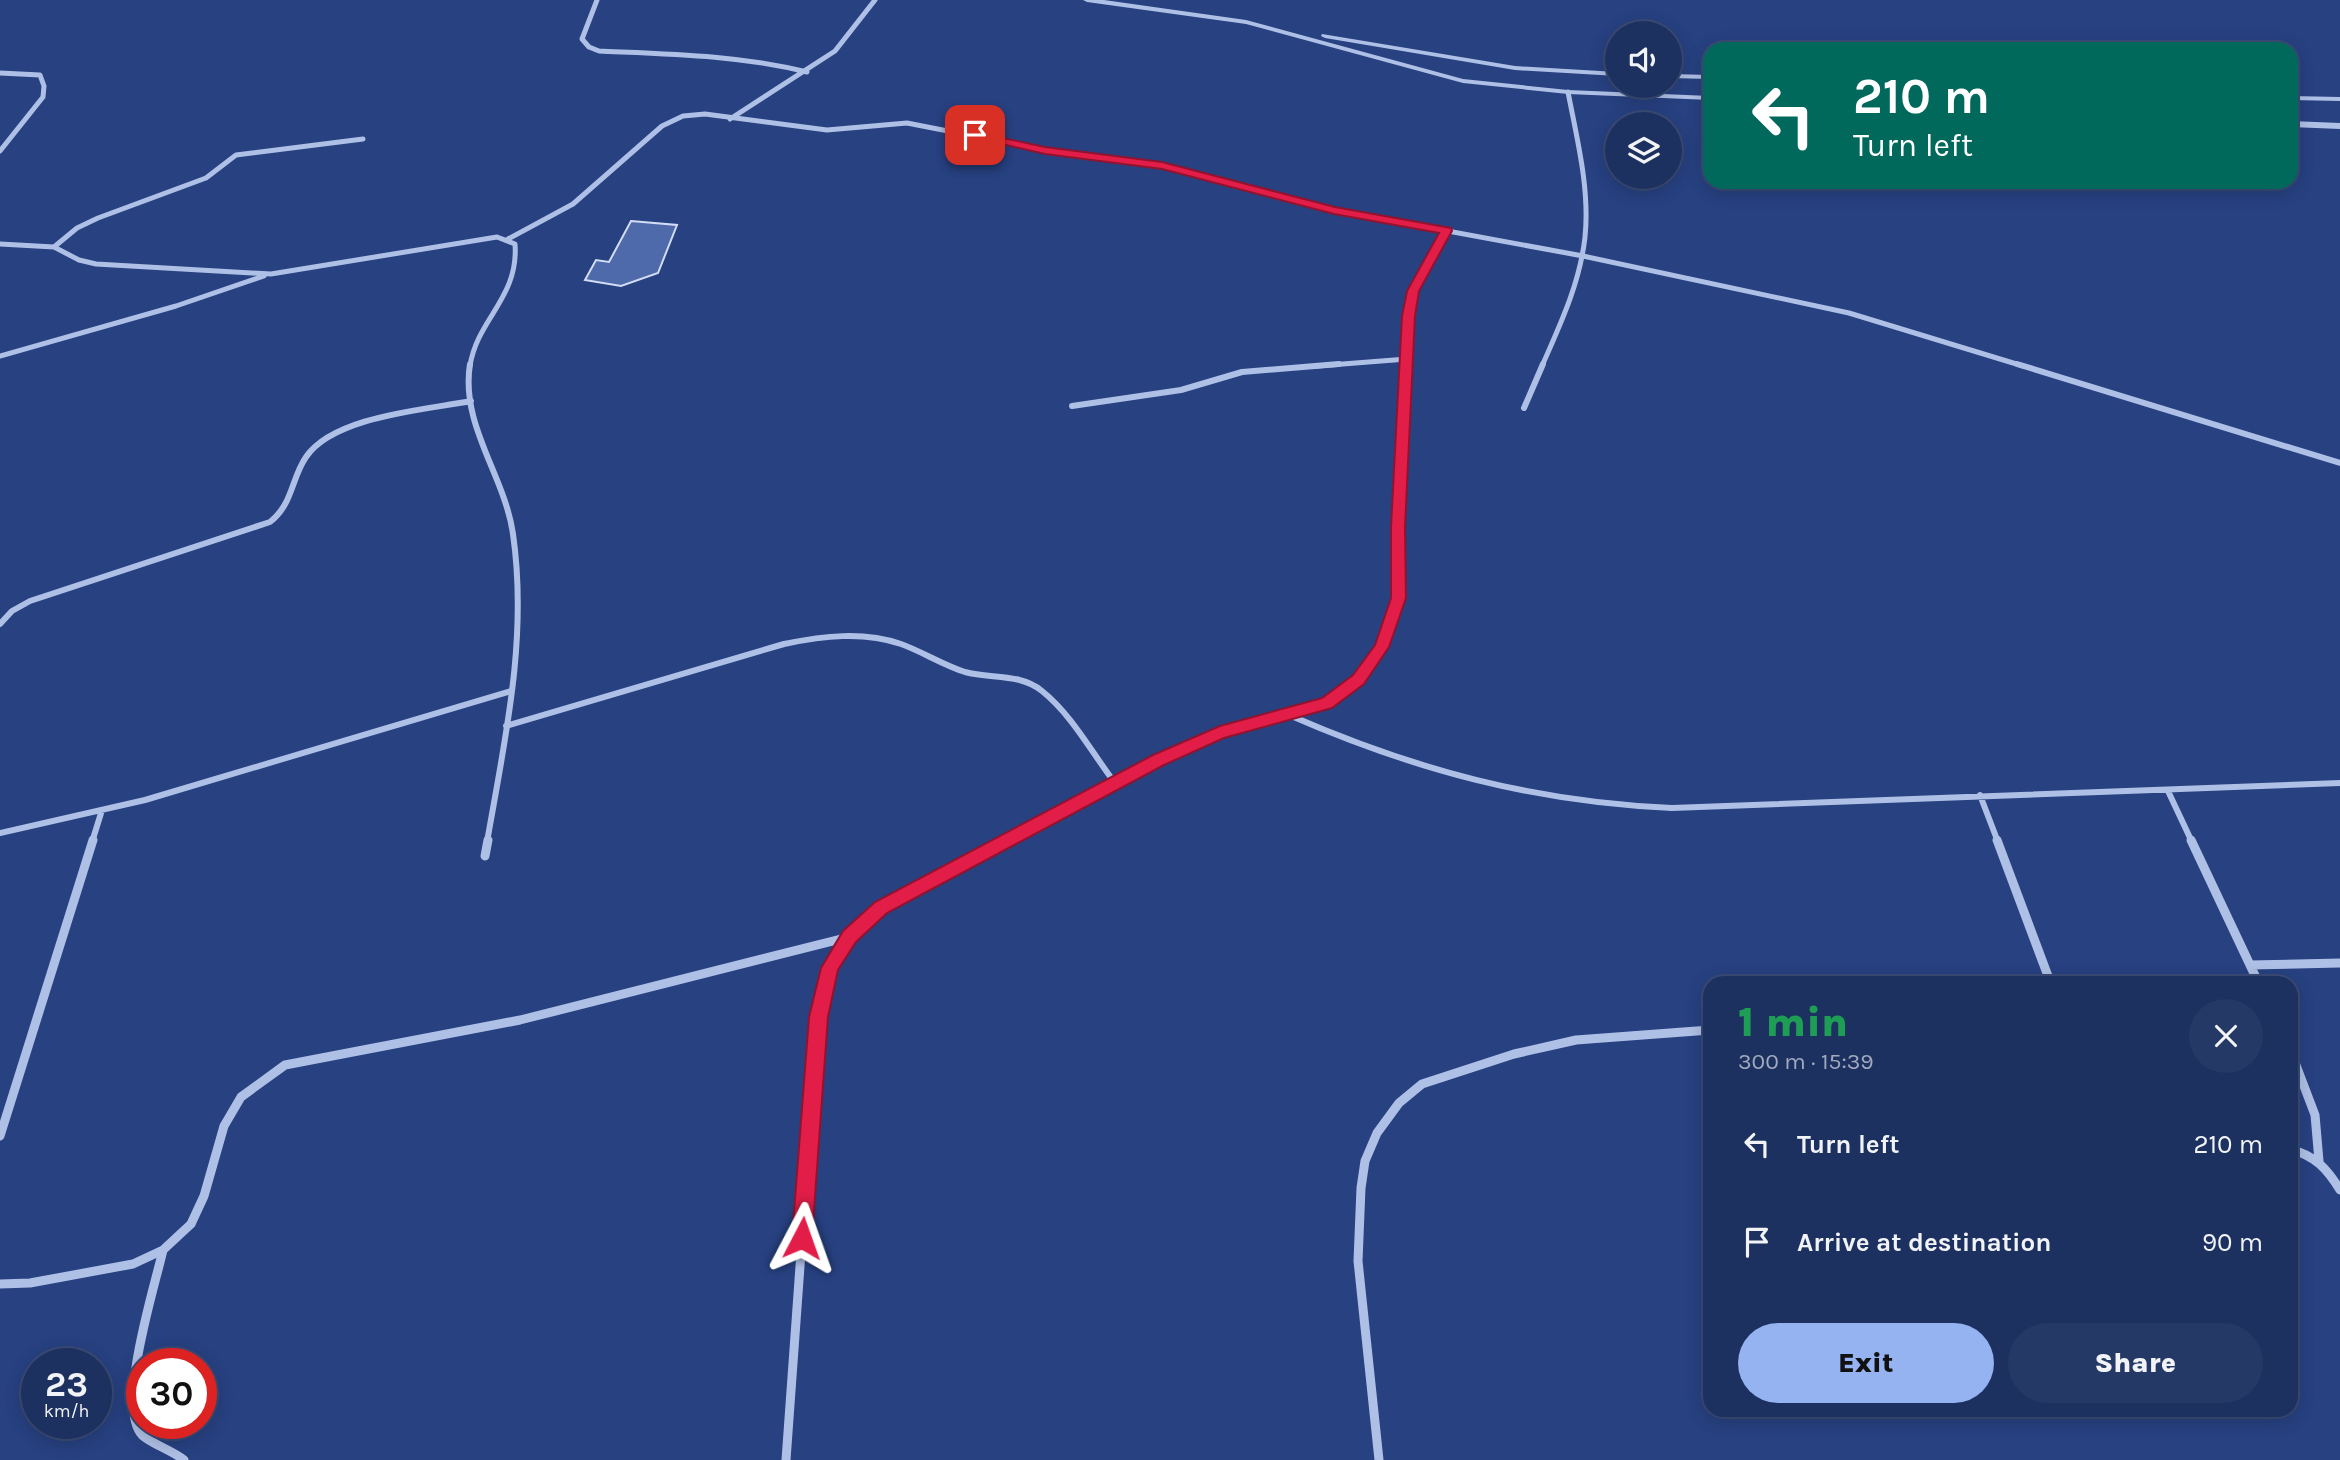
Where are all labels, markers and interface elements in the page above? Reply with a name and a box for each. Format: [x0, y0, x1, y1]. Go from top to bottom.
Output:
map controls [1605, 21, 1682, 189]
button: sound [1605, 21, 1682, 98]
text: 210 m [1853, 68, 1990, 125]
icon: left [1738, 70, 1829, 161]
pin [945, 105, 1005, 165]
button: layers [1605, 112, 1682, 189]
icon: arrive [956, 116, 994, 154]
text: Turn left [1853, 127, 1973, 164]
text: 1 min [1738, 997, 1848, 1047]
button: close [2189, 999, 2263, 1073]
text: 300 m · 15:39 [1738, 1048, 1874, 1075]
icon: left [1738, 1125, 1776, 1163]
text: Turn left [1797, 1129, 1899, 1160]
text: 210 m [2193, 1129, 2263, 1160]
position arrow [765, 1201, 839, 1275]
icon: arrive [1738, 1223, 1776, 1261]
text: Arrive at destination [1797, 1227, 2051, 1258]
text: 90 m [2202, 1227, 2263, 1258]
button: Exit [1738, 1323, 1994, 1403]
button: Share [2008, 1323, 2263, 1403]
speed limit sign: 30 [126, 1348, 217, 1439]
text: 23 [45, 1364, 88, 1405]
text: km/h [44, 1400, 89, 1422]

